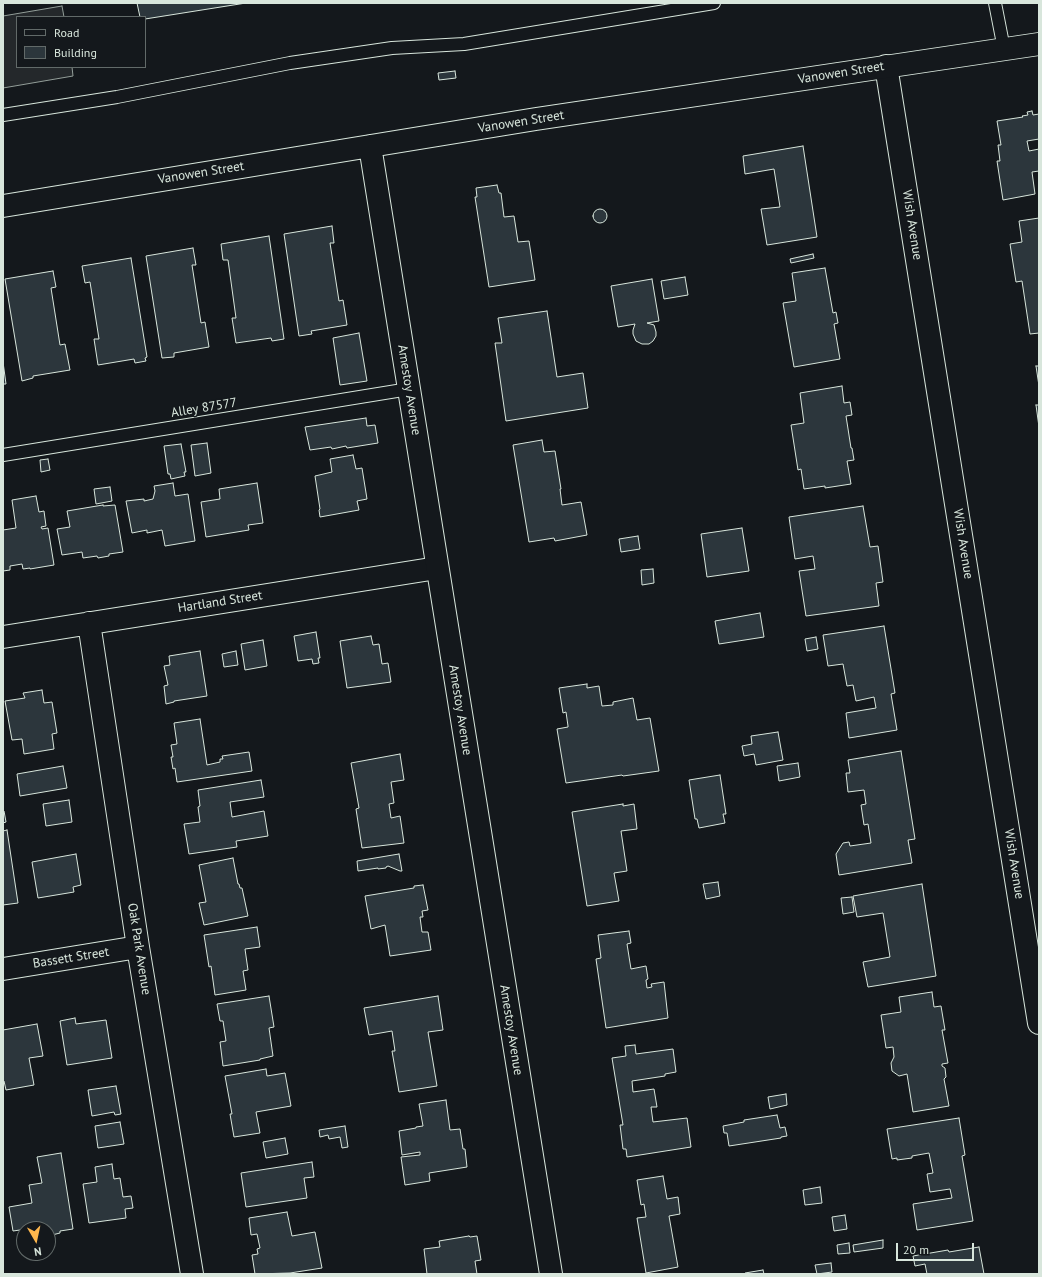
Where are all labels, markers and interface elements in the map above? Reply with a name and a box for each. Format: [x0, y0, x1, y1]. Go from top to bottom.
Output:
legend [16, 16, 146, 68]
text: Road [54, 25, 79, 40]
text: Building [54, 45, 97, 60]
street label: Vanowen Street [797, 58, 885, 88]
street label: Vanowen Street [477, 107, 565, 137]
street label: Vanowen Street [157, 158, 245, 188]
street label: Wish Avenue [899, 189, 925, 261]
street label: Amestoy Avenue [394, 344, 424, 436]
street label: Alley 87577 [170, 395, 238, 421]
street label: Wish Avenue [950, 508, 976, 580]
street label: Hartland Street [177, 588, 263, 616]
street label: Amestoy Avenue [445, 664, 475, 756]
street label: Wish Avenue [1001, 828, 1027, 900]
street label: Oak Park Avenue [124, 902, 154, 996]
street label: Bassett Street [32, 944, 110, 972]
street label: Amestoy Avenue [496, 984, 526, 1076]
north arrow [16, 1221, 56, 1261]
scale bar [898, 1235, 976, 1261]
text: 20 m [903, 1242, 929, 1257]
text: N [33, 1244, 42, 1259]

